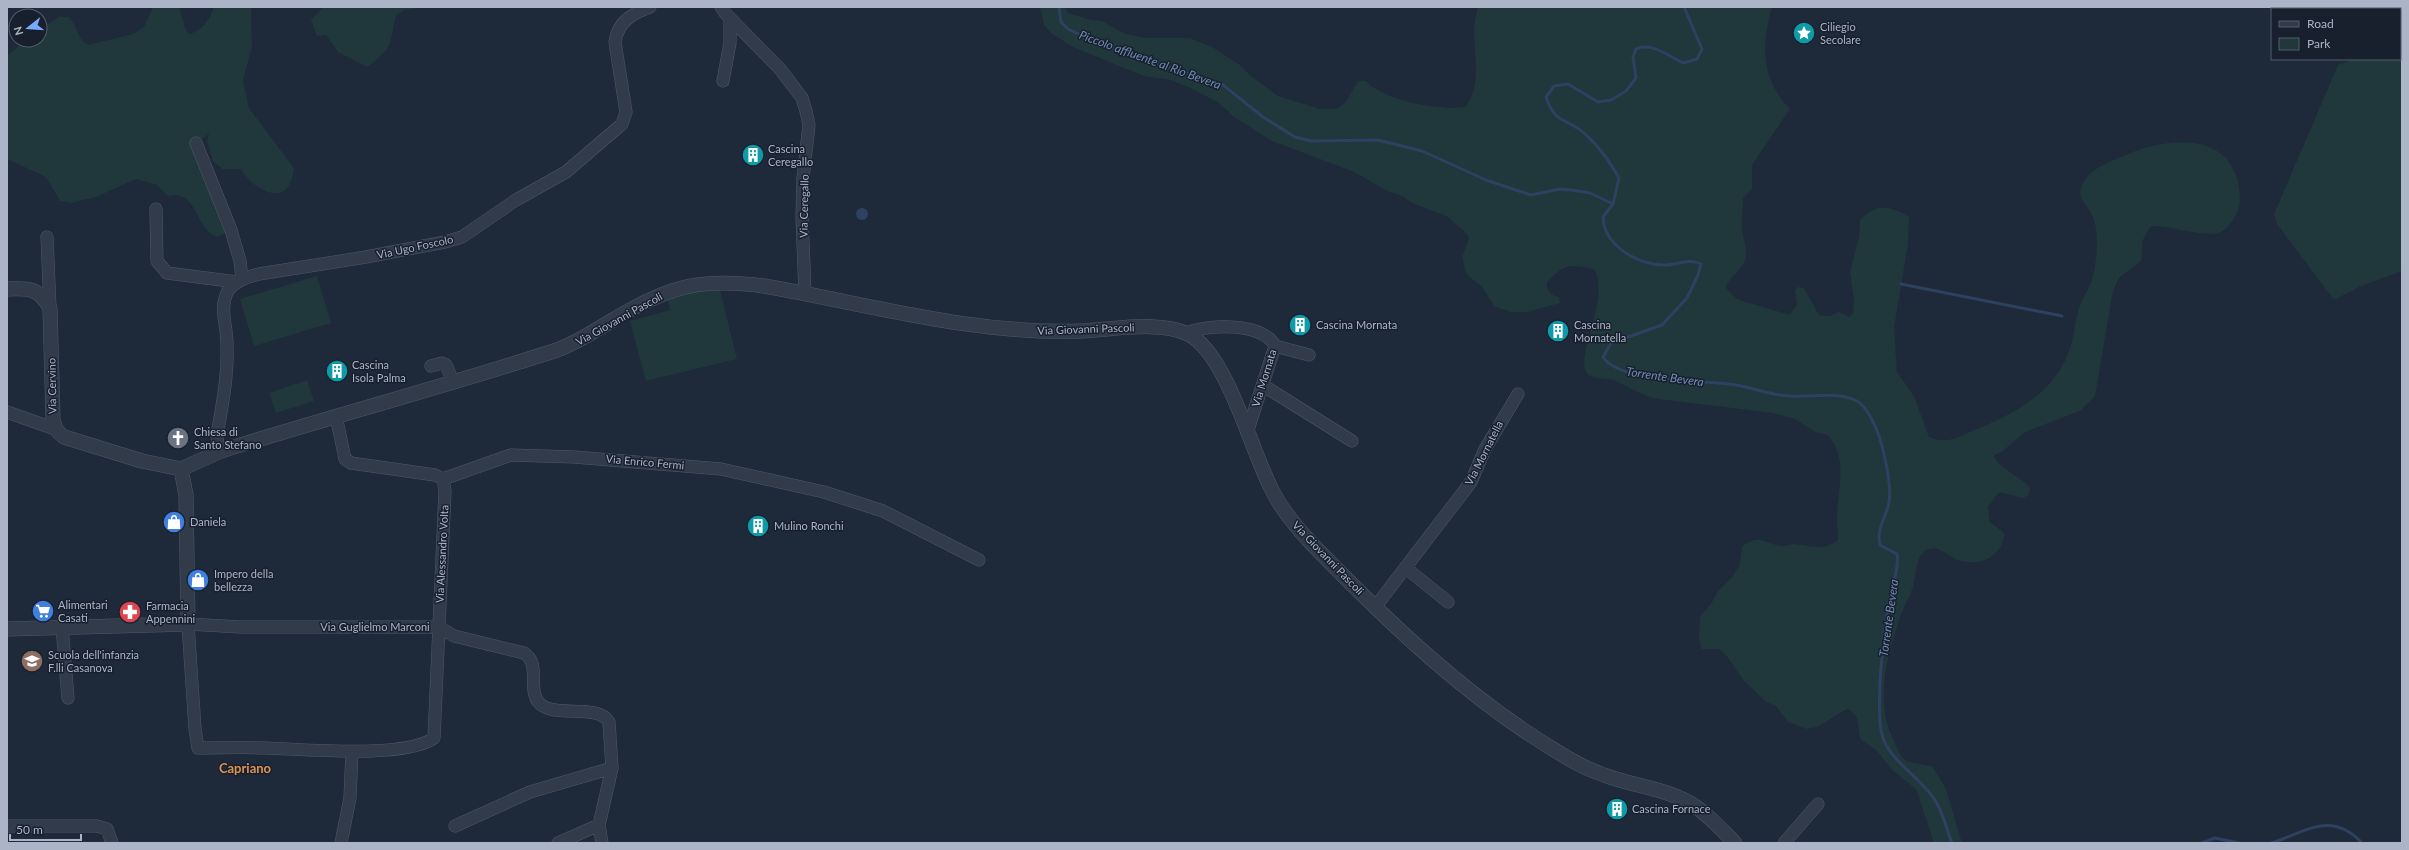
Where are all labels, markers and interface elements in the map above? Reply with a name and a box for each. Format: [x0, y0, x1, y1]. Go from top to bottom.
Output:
north arrow [8, 8, 48, 48]
legend [2271, 8, 2401, 60]
text: Road [2307, 16, 2334, 31]
place icon: Ciliegio Secolare [1791, 20, 1817, 46]
place label: Ciliegio Secolare [1820, 20, 1861, 46]
text: N [11, 25, 25, 37]
water label: Piccolo affluente al Rio Bevera [1077, 27, 1223, 92]
text: Park [2307, 36, 2331, 51]
building icon: Cascina Ceregallo [740, 142, 766, 168]
place label: Cascina Ceregallo [768, 142, 813, 168]
street label: Via Ceregallo [796, 174, 811, 238]
street label: Via Ugo Foscolo [375, 232, 454, 261]
street label: Via Giovanni Pascoli [573, 289, 665, 348]
building icon: Cascina Mornata [1287, 312, 1313, 338]
place label: Cascina Mornata [1316, 318, 1397, 331]
building icon: Cascina Mornatella [1545, 318, 1571, 344]
place label: Cascina Mornatella [1574, 318, 1626, 344]
street label: Via Giovanni Pascoli [1037, 320, 1135, 337]
street label: Via Mornata [1249, 347, 1278, 408]
street label: Via Cervino [45, 358, 58, 414]
building icon: Cascina Isola Palma [324, 358, 350, 384]
place label: Cascina Isola Palma [352, 358, 406, 384]
water label: Torrente Bevera [1625, 364, 1705, 389]
street label: Via Mornatella [1462, 418, 1505, 487]
church icon: Chiesa di Santo Stefano [165, 425, 191, 451]
place label: Chiesa di Santo Stefano [194, 425, 261, 451]
street label: Via Enrico Fermi [605, 452, 685, 471]
street label: Via Alessandro Volta [432, 504, 451, 603]
shop icon: Daniela [161, 509, 187, 535]
building icon: Mulino Ronchi [745, 513, 771, 539]
place label: Daniela [190, 515, 226, 528]
street label: Via Giovanni Pascoli [1290, 518, 1367, 597]
place label: Mulino Ronchi [774, 519, 844, 532]
shop icon: Impero della bellezza [185, 567, 211, 593]
place label: Impero della bellezza [214, 567, 273, 593]
water label: Torrente Bevera [1876, 578, 1901, 658]
supermarket icon: Alimentari Casati [30, 598, 56, 624]
place label: Alimentari Casati [58, 598, 108, 624]
pharmacy icon: Farmacia Appennini [117, 599, 143, 625]
place label: Farmacia Appennini [146, 599, 196, 625]
street label: Via Guglielmo Marconi [320, 620, 430, 633]
school or university icon: Scuola dell'infanzia F.lli Casanova [19, 648, 45, 674]
place label: Scuola dell'infanzia F.lli Casanova [48, 648, 139, 674]
district label: Capriano [219, 760, 272, 776]
building icon: Cascina Fornace [1604, 796, 1630, 822]
place label: Cascina Fornace [1632, 802, 1711, 815]
scale bar [10, 816, 81, 842]
text: 50 m [16, 822, 43, 837]

